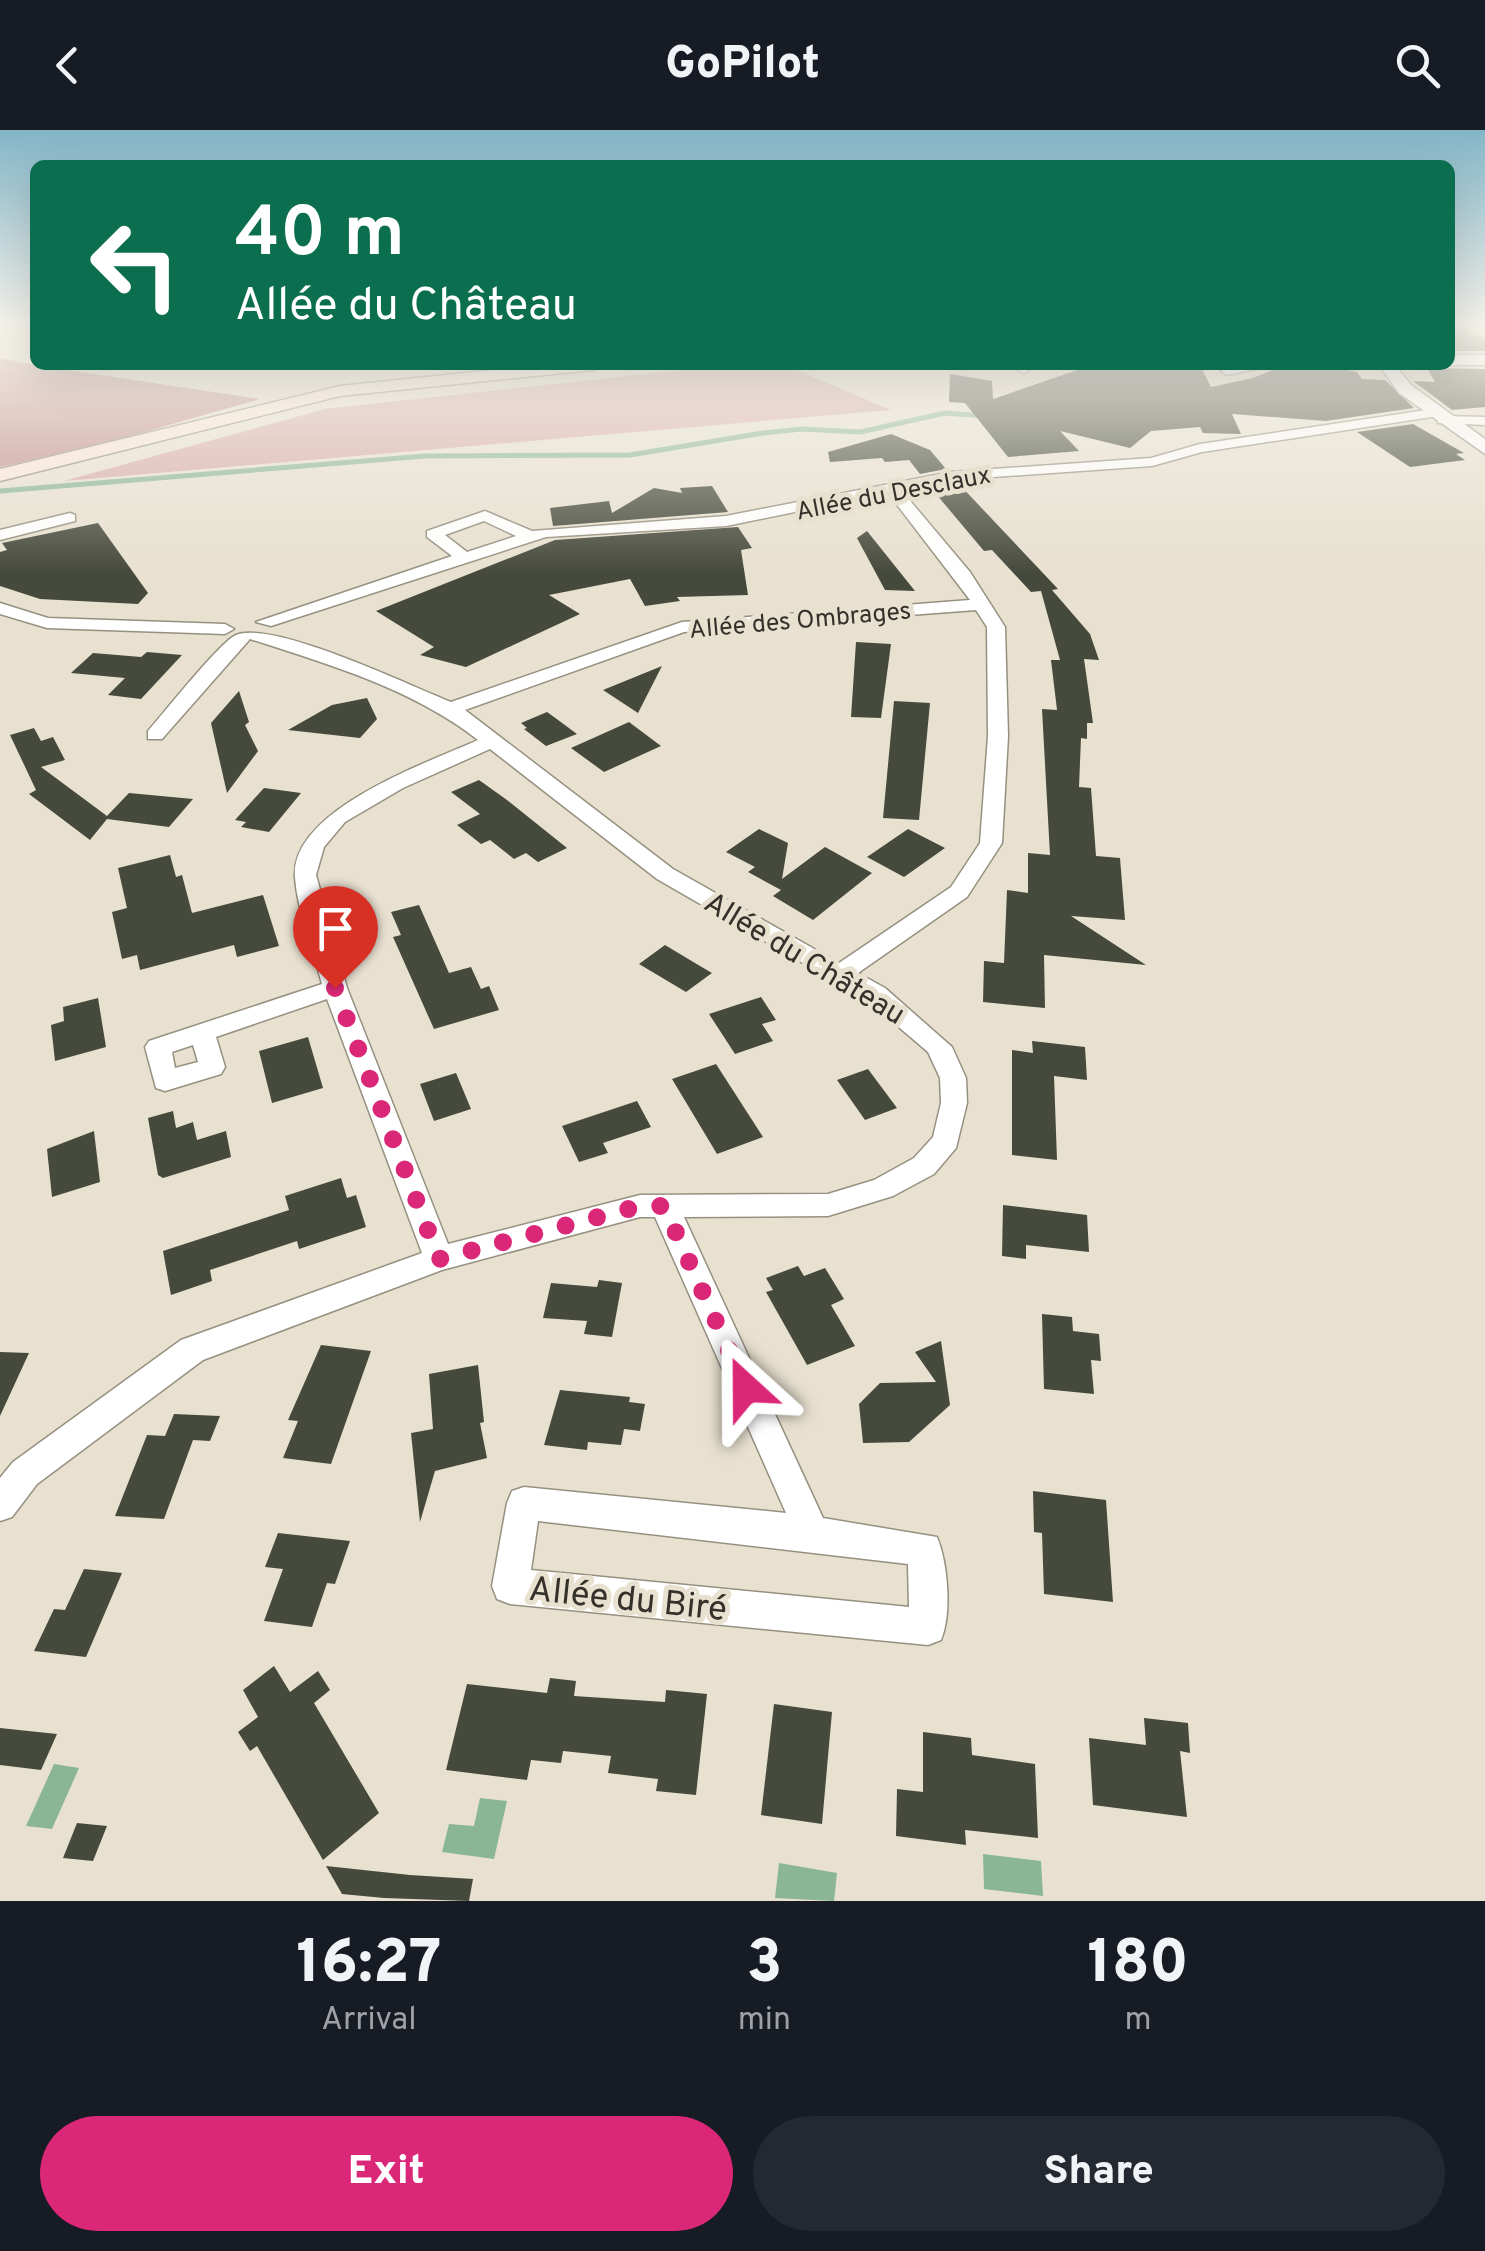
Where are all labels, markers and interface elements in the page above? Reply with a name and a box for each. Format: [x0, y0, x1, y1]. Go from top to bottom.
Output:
text: GoPilot [665, 37, 820, 94]
icon: back [40, 38, 95, 93]
icon: search [1390, 38, 1445, 93]
text: 40 m [235, 192, 405, 281]
icon: left [70, 200, 200, 330]
text: Allée du Château [235, 279, 577, 336]
street label: Allée du Desclaux [793, 460, 994, 530]
street label: Allée des Ombrages [688, 596, 913, 648]
pin [293, 886, 378, 989]
street label: Allée du Château [696, 886, 911, 1035]
icon: arrive [308, 901, 363, 956]
position arrow [694, 1336, 798, 1440]
street label: Allée du Biré [526, 1569, 729, 1633]
text: 16:27 [296, 1928, 441, 2004]
text: 3 [746, 1928, 782, 2004]
text: 180 [1087, 1928, 1189, 2004]
text: Arrival [321, 2001, 417, 2041]
text: min [738, 2001, 791, 2041]
text: m [1124, 2001, 1152, 2041]
button: Exit [40, 2116, 733, 2231]
button: Share [753, 2116, 1445, 2231]

